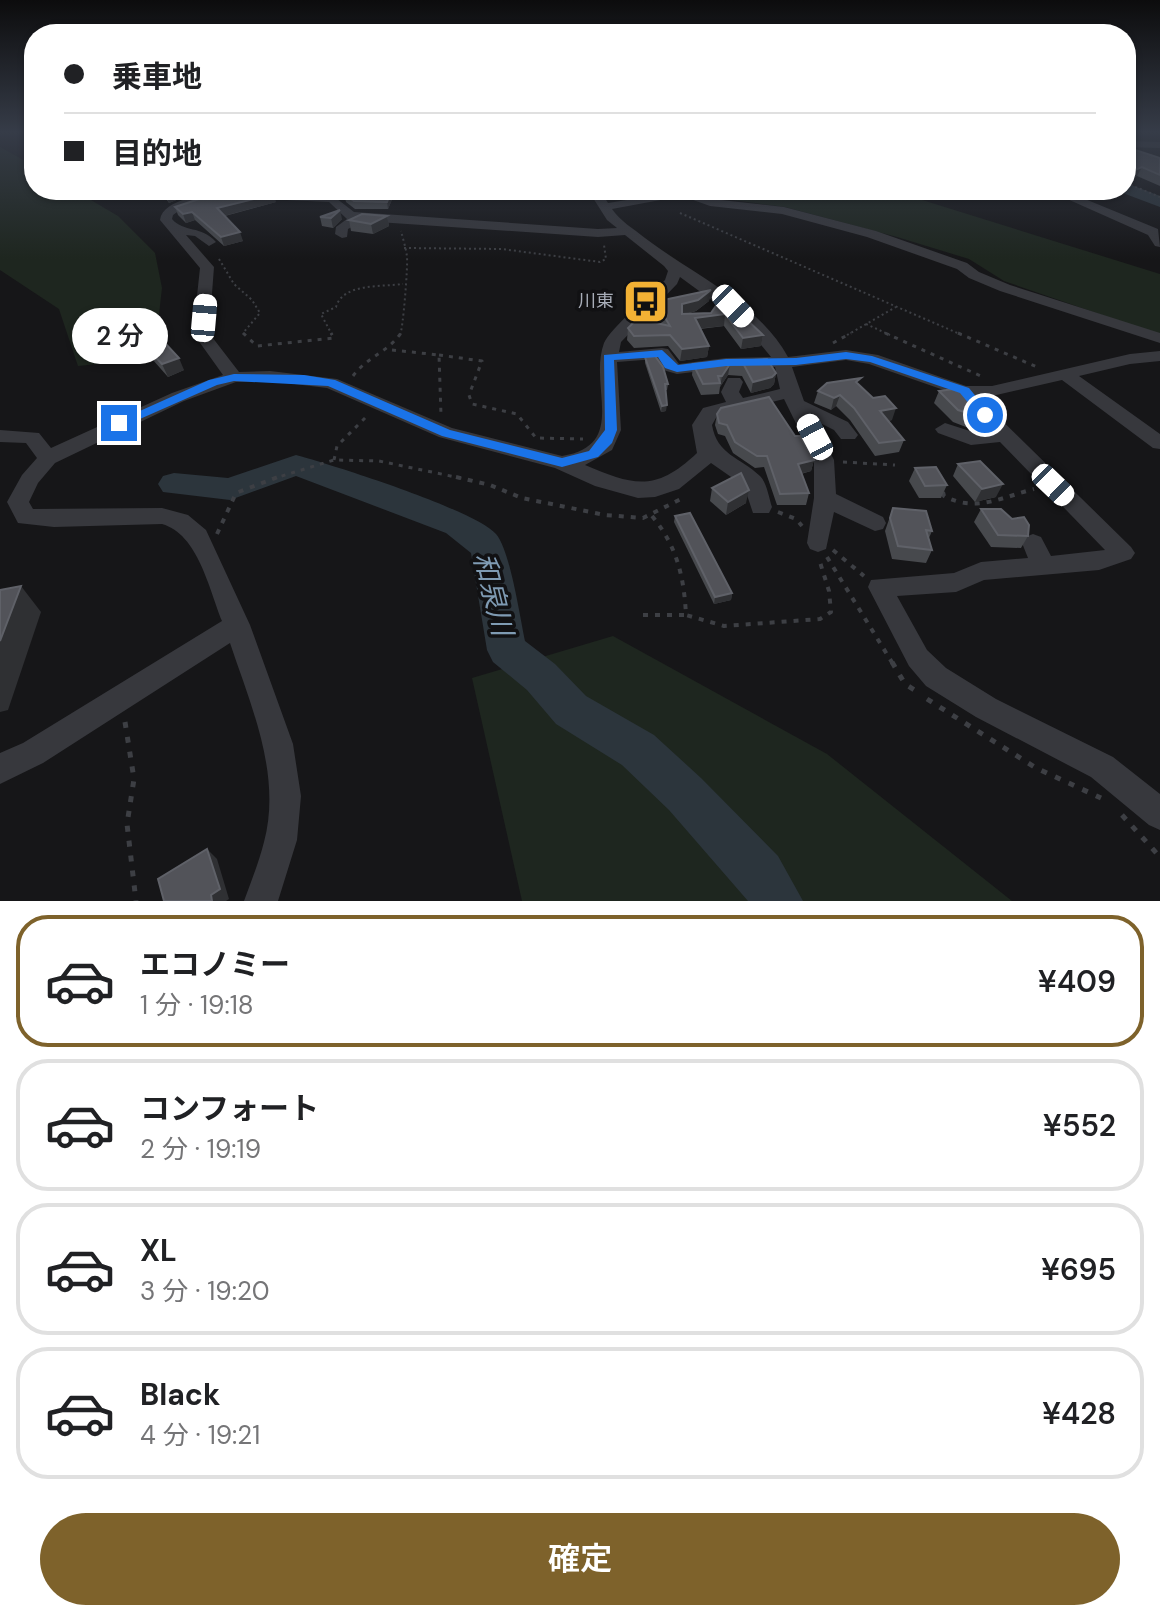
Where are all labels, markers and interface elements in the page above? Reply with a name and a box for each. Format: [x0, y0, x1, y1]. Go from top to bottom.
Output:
text: 乗車地 [112, 57, 202, 96]
text: 目的地 [112, 134, 202, 173]
bus stop icon: 川東 [621, 277, 669, 325]
car [708, 280, 758, 332]
place label: 川東 [578, 289, 614, 313]
car [190, 293, 218, 343]
callout: 2 分 [71, 307, 167, 363]
text: 2 分 [96, 319, 144, 353]
route start [967, 397, 1003, 433]
route end [101, 405, 137, 441]
car [793, 410, 837, 464]
car [1027, 460, 1079, 510]
water label: 和泉川 [465, 549, 522, 642]
icon: car [44, 945, 116, 1017]
text: エコノミー [140, 945, 290, 984]
text: ¥409 [1038, 962, 1116, 1001]
text: 1 分 · 19:18 [140, 988, 254, 1022]
icon: car [44, 1089, 116, 1161]
text: コンフォート [140, 1089, 319, 1128]
text: ¥552 [1043, 1106, 1116, 1145]
text: 2 分 · 19:19 [140, 1132, 261, 1166]
text: XL [140, 1231, 177, 1270]
icon: car [44, 1233, 116, 1305]
text: ¥695 [1041, 1250, 1116, 1289]
text: 3 分 · 19:20 [140, 1274, 269, 1308]
text: Black [140, 1375, 220, 1414]
icon: car [44, 1377, 116, 1449]
text: ¥428 [1042, 1394, 1116, 1433]
text: 4 分 · 19:21 [140, 1418, 260, 1452]
button: 確定 [40, 1513, 1120, 1605]

